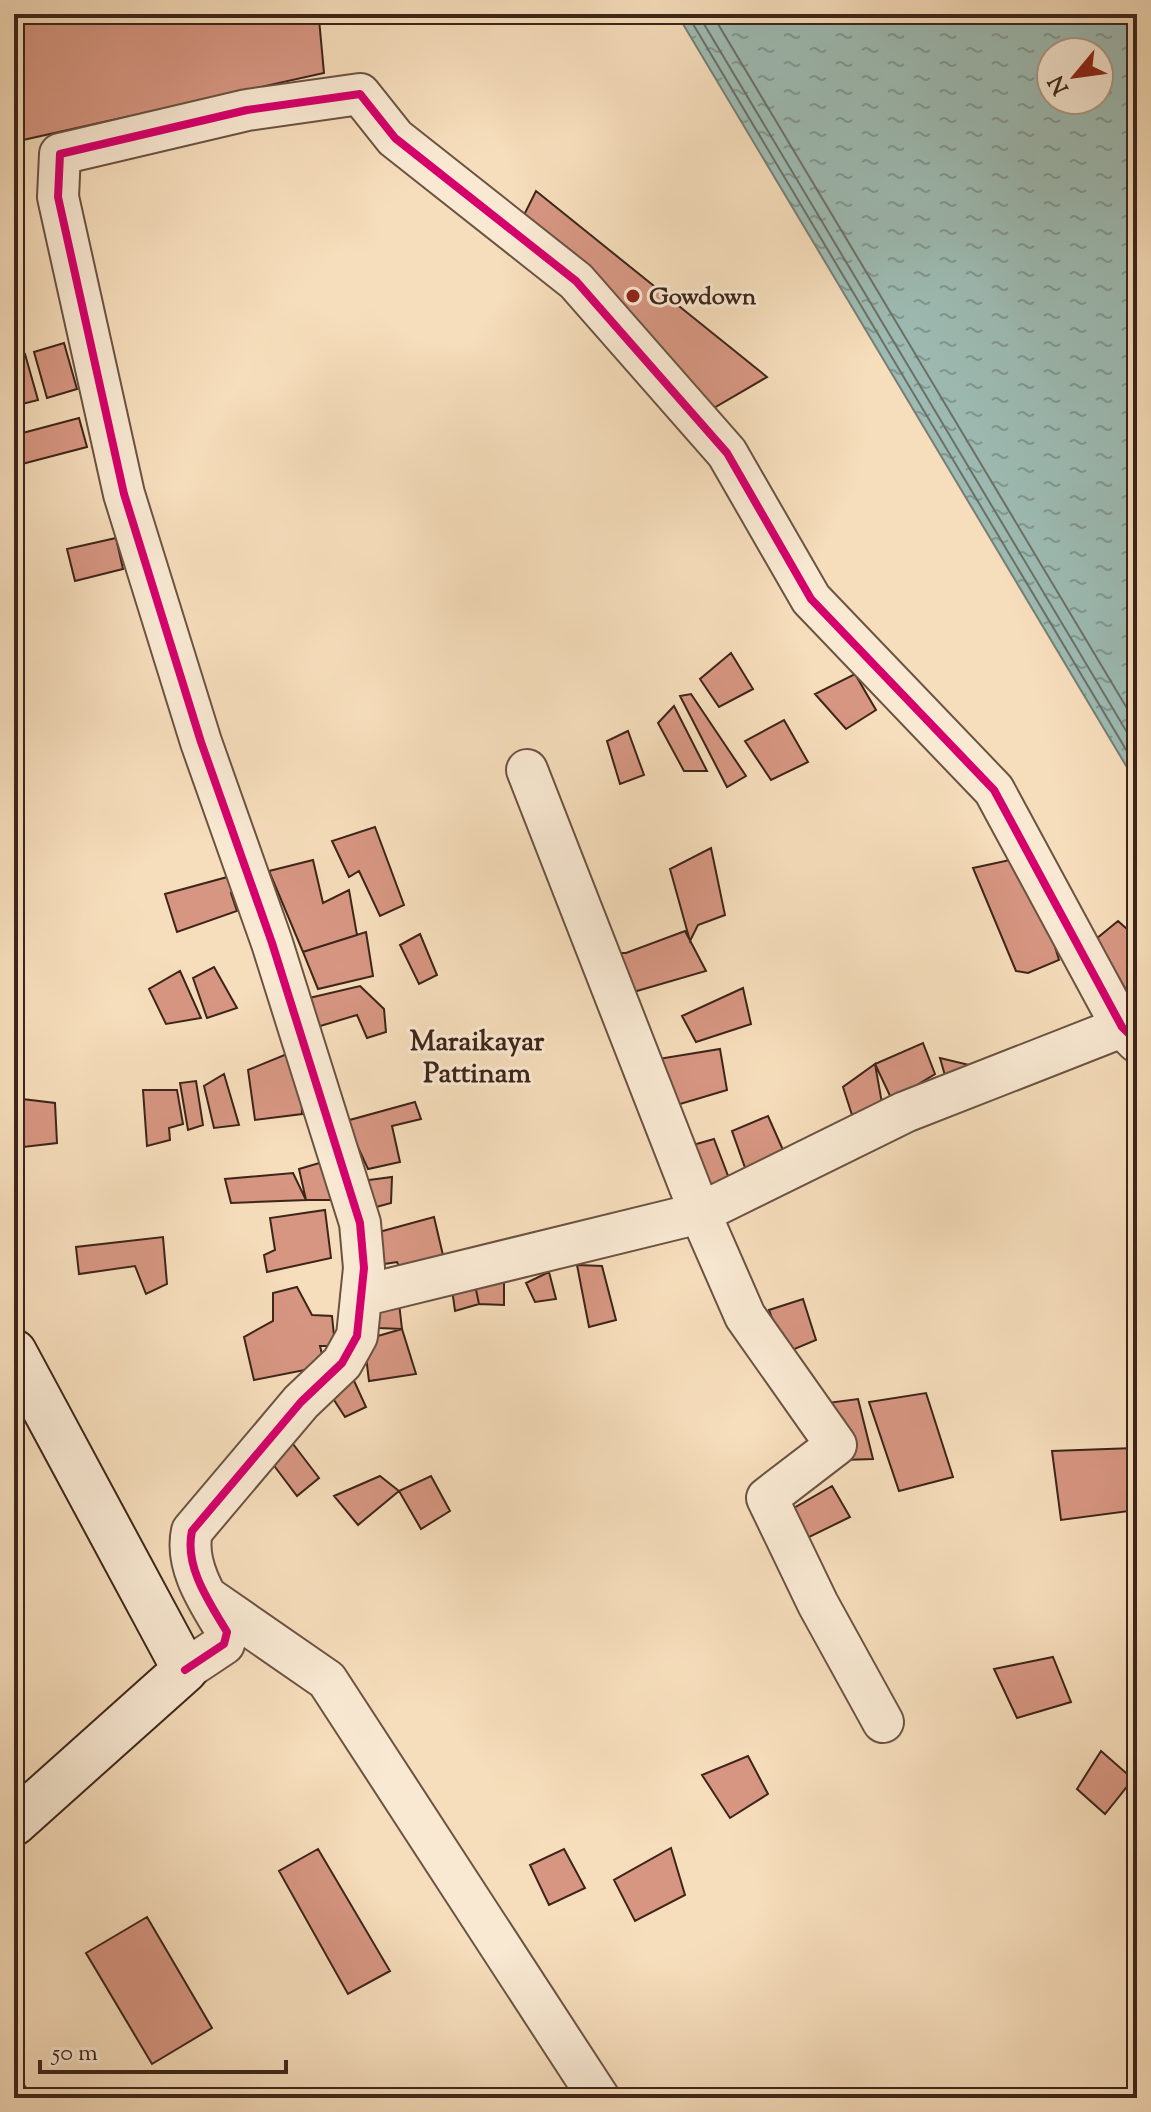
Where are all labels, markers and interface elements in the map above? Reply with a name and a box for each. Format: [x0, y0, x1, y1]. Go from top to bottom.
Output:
north arrow [1035, 36, 1115, 116]
text: N [1042, 68, 1078, 100]
place label: Gowdown [649, 281, 757, 315]
marker: Gowdown [624, 287, 642, 305]
district label: Maraikayar Pattinam [410, 1023, 545, 1095]
scale bar [40, 2024, 286, 2074]
text: 50 m [50, 2037, 98, 2071]

